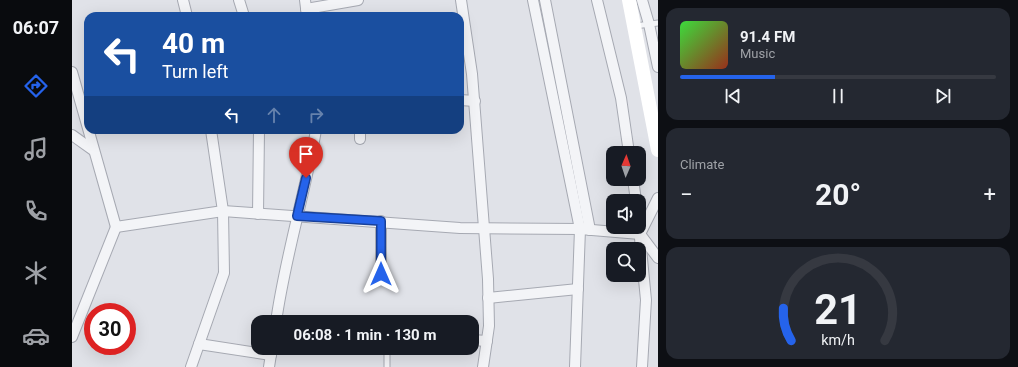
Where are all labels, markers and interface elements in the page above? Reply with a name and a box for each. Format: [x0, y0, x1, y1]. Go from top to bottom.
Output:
text: 06:07 [13, 17, 59, 38]
text: 40 m [162, 27, 225, 60]
icon: left [96, 28, 148, 80]
text: 91.4 FM [740, 28, 795, 46]
text: Music [740, 46, 775, 61]
text: Turn left [162, 61, 228, 82]
icon: directions [22, 72, 50, 100]
icon: previous [722, 85, 744, 107]
icon: pause [827, 85, 849, 107]
icon: next [932, 85, 954, 107]
icon: left [221, 104, 243, 126]
icon: ahead [263, 104, 285, 126]
icon: right [305, 104, 327, 126]
icon: music [22, 135, 50, 163]
pin [289, 137, 323, 178]
icon: arrive [295, 143, 317, 165]
north arrow [606, 146, 646, 186]
map controls [606, 146, 646, 282]
text: Climate [680, 157, 724, 172]
text: 20° [815, 177, 861, 212]
text: − [680, 182, 693, 207]
text: + [984, 182, 996, 207]
button: sound [606, 194, 646, 234]
icon: phone [22, 197, 50, 225]
button: search [606, 242, 646, 282]
position arrow [360, 253, 402, 295]
icon: climate [22, 259, 50, 287]
text: 21 [814, 285, 862, 334]
speed limit sign: 30 [84, 303, 136, 355]
icon: car [22, 322, 50, 350]
text: 06:08 · 1 min · 130 m [294, 326, 436, 344]
text: km/h [821, 332, 855, 348]

